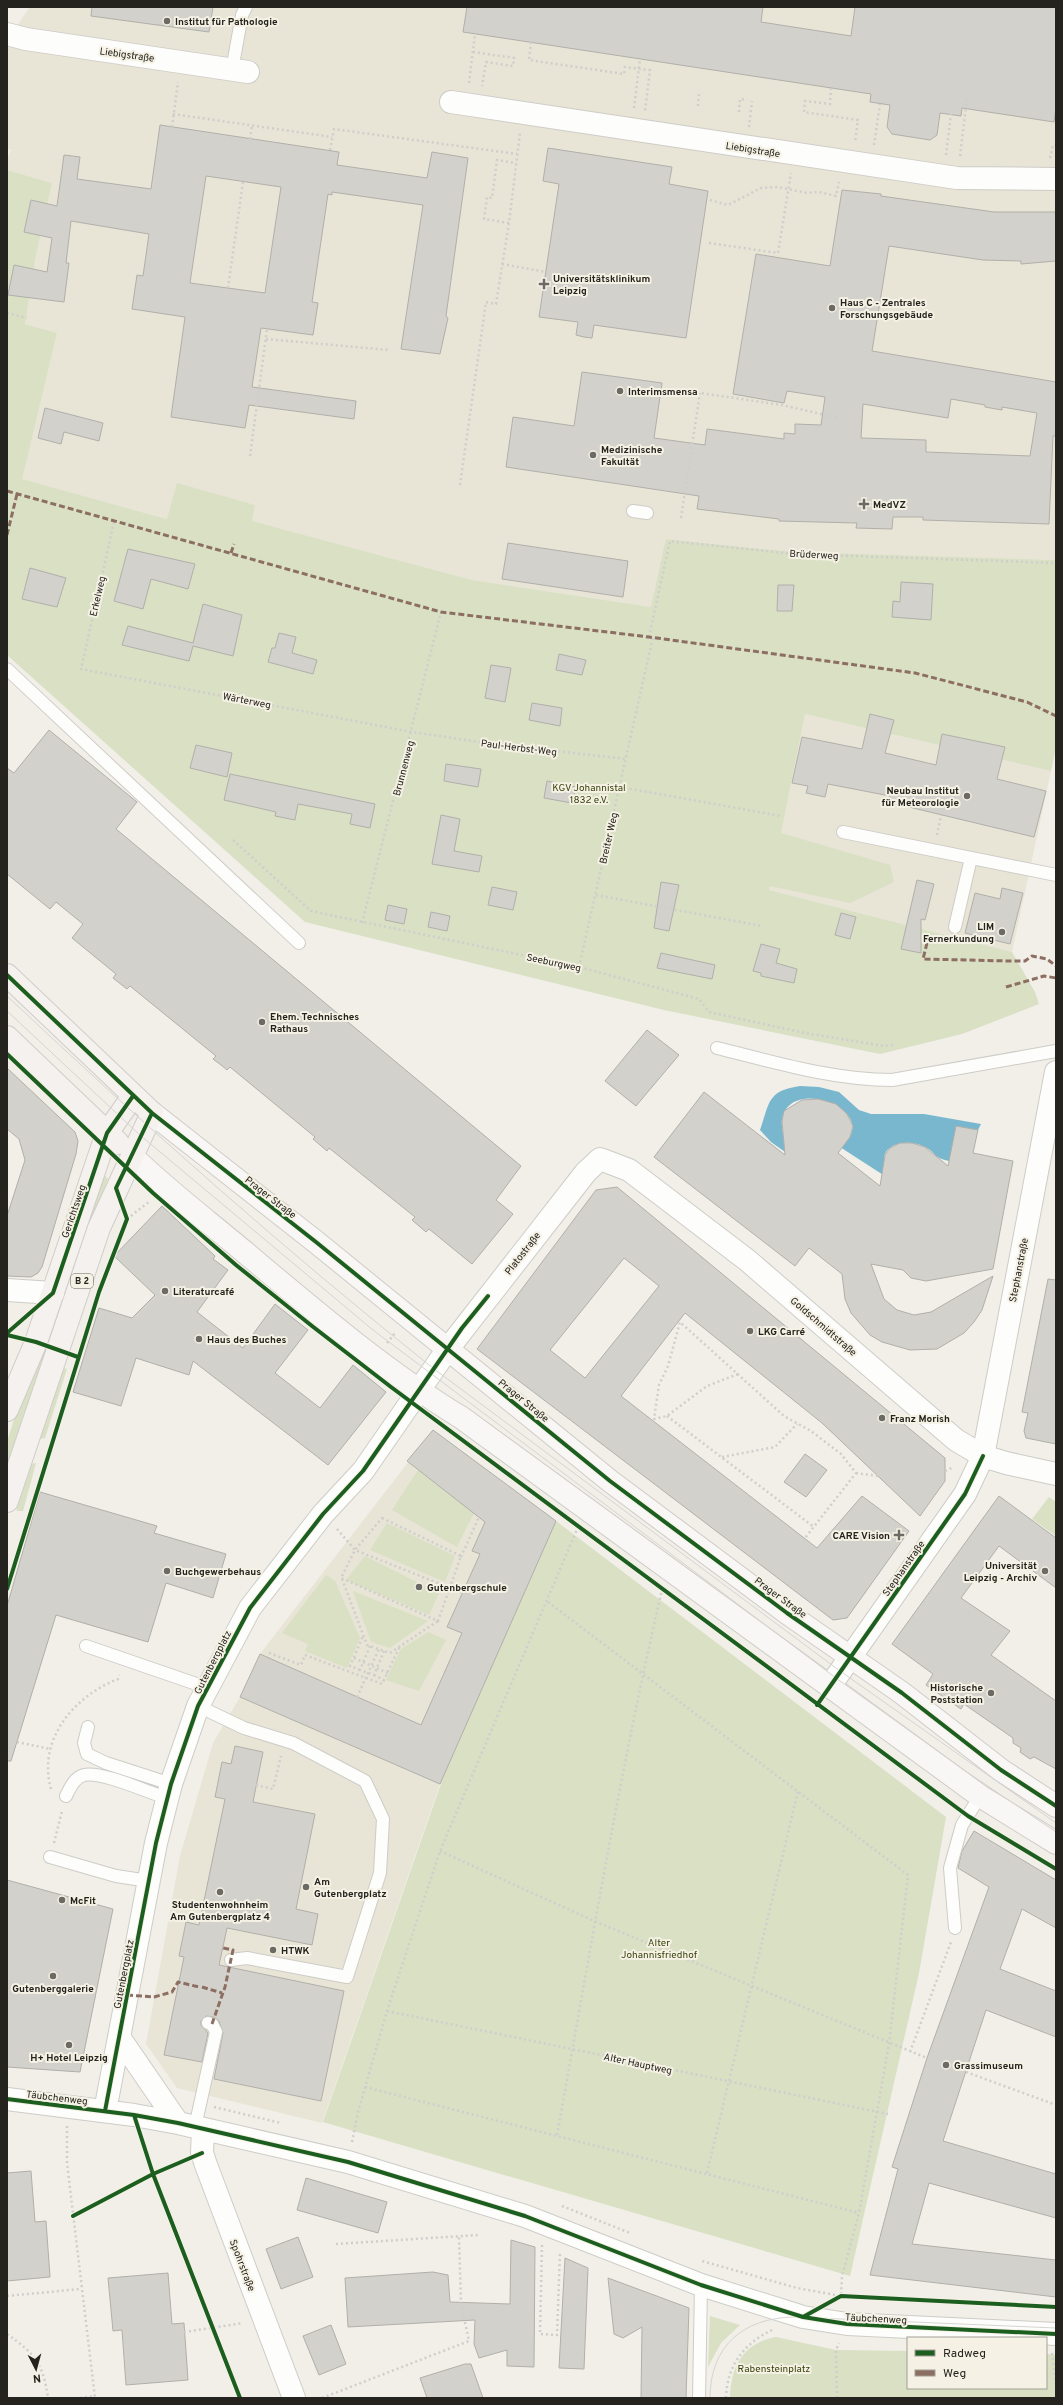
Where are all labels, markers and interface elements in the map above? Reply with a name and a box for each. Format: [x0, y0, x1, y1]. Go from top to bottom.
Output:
marker: Institut für Pathologie [162, 16, 172, 26]
place label: Institut für Pathologie [175, 16, 278, 29]
street label: Liebigstraße [99, 45, 155, 66]
street label: Liebigstraße [725, 140, 781, 161]
place label: Universitätsklinikum Leipzig [553, 273, 650, 298]
marker: Universitätsklinikum Leipzig [538, 278, 550, 290]
place label: Haus C - Zentrales Forschungsgebäude [840, 297, 934, 322]
marker: Haus C - Zentrales Forschungsgebäude [827, 303, 837, 313]
marker: Interimsmensa [615, 386, 625, 396]
place label: Interimsmensa [628, 386, 698, 399]
place label: Medizinische Fakultät [601, 444, 663, 469]
marker: Medizinische Fakultät [588, 450, 598, 460]
marker: MedVZ [858, 498, 870, 510]
place label: MedVZ [873, 499, 906, 512]
street label: Brüderweg [789, 548, 839, 563]
street label: Erkelweg [88, 575, 109, 618]
street label: Wärterweg [221, 690, 272, 713]
street label: Paul-Herbst-Weg [480, 737, 558, 760]
street label: Brunnenweg [391, 739, 418, 798]
park label: KGV Johannistal 1832 e.V. [552, 782, 626, 807]
place label: Neubau Institut für Meteorologie [882, 785, 959, 810]
marker: Neubau Institut für Meteorologie [962, 791, 972, 801]
street label: Breiter Weg [597, 811, 622, 865]
place label: LIM Fernerkundung [923, 921, 994, 946]
marker: LIM Fernerkundung [997, 927, 1007, 937]
street label: Seeburgweg [525, 951, 582, 976]
place label: Ehem. Technisches Rathaus [270, 1011, 359, 1036]
marker: Ehem. Technisches Rathaus [257, 1017, 267, 1027]
street label: Prager Straße [242, 1174, 298, 1222]
street label: Gerichtsweg [59, 1183, 90, 1240]
street label: Platostraße [502, 1230, 544, 1278]
street label: Stephanstraße [1007, 1237, 1032, 1304]
road number: B 2 [71, 1274, 93, 1288]
marker: Literaturcafé [160, 1286, 170, 1296]
place label: Literaturcafé [173, 1286, 235, 1299]
street label: Goldschmidtstraße [787, 1295, 859, 1360]
marker: LKG Carré [745, 1326, 755, 1336]
place label: LKG Carré [758, 1326, 806, 1339]
marker: Haus des Buches [194, 1334, 204, 1344]
place label: Haus des Buches [207, 1334, 286, 1347]
street label: Prager Straße [495, 1377, 551, 1426]
marker: Franz Morish [877, 1413, 887, 1423]
place label: Franz Morish [890, 1413, 950, 1426]
marker: CARE Vision [893, 1529, 905, 1541]
place label: CARE Vision [833, 1530, 890, 1543]
street label: Stephanstraße [880, 1538, 928, 1599]
place label: Universität Leipzig - Archiv [964, 1560, 1037, 1585]
marker: Buchgewerbehaus [162, 1566, 172, 1576]
place label: Buchgewerbehaus [175, 1566, 261, 1579]
marker: Universität Leipzig - Archiv [1040, 1566, 1050, 1576]
street label: Prager Straße [751, 1575, 809, 1622]
marker: Gutenbergschule [414, 1582, 424, 1592]
place label: Gutenbergschule [427, 1582, 507, 1595]
street label: Gutenbergplatz [192, 1629, 235, 1697]
place label: Historische Poststation [930, 1682, 983, 1707]
marker: Historische Poststation [986, 1688, 996, 1698]
place label: Am Gutenbergplatz [314, 1876, 387, 1901]
marker: Am Gutenbergplatz [301, 1882, 311, 1892]
marker: Studentenwohnheim Am Gutenbergplatz 4 [215, 1887, 225, 1897]
marker: McFit [57, 1895, 67, 1905]
place label: McFit [70, 1895, 96, 1908]
place label: Studentenwohnheim Am Gutenbergplatz 4 [170, 1899, 270, 1924]
park label: Alter Johannisfriedhof [621, 1937, 698, 1962]
street label: Gutenbergplatz [111, 1939, 138, 2010]
marker: HTWK [268, 1945, 278, 1955]
place label: HTWK [281, 1945, 310, 1958]
marker: Gutenberggalerie [48, 1971, 58, 1981]
place label: Gutenberggalerie [12, 1983, 94, 1996]
marker: H+ Hotel Leipzig [64, 2040, 74, 2050]
street label: Alter Hauptweg [602, 2051, 673, 2078]
place label: H+ Hotel Leipzig [30, 2052, 108, 2065]
marker: Grassimuseum [941, 2060, 951, 2070]
place label: Grassimuseum [954, 2060, 1023, 2073]
street label: Täubchenweg [25, 2088, 88, 2109]
street label: Spohrstraße [226, 2238, 257, 2293]
street label: Täubchenweg [845, 2311, 907, 2328]
legend [907, 2337, 1047, 2389]
text: Radweg [943, 2346, 986, 2362]
north arrow [16, 2349, 56, 2389]
park label: Rabensteinplatz [738, 2363, 810, 2376]
text: Weg [943, 2366, 966, 2382]
text: N [32, 2371, 42, 2385]

